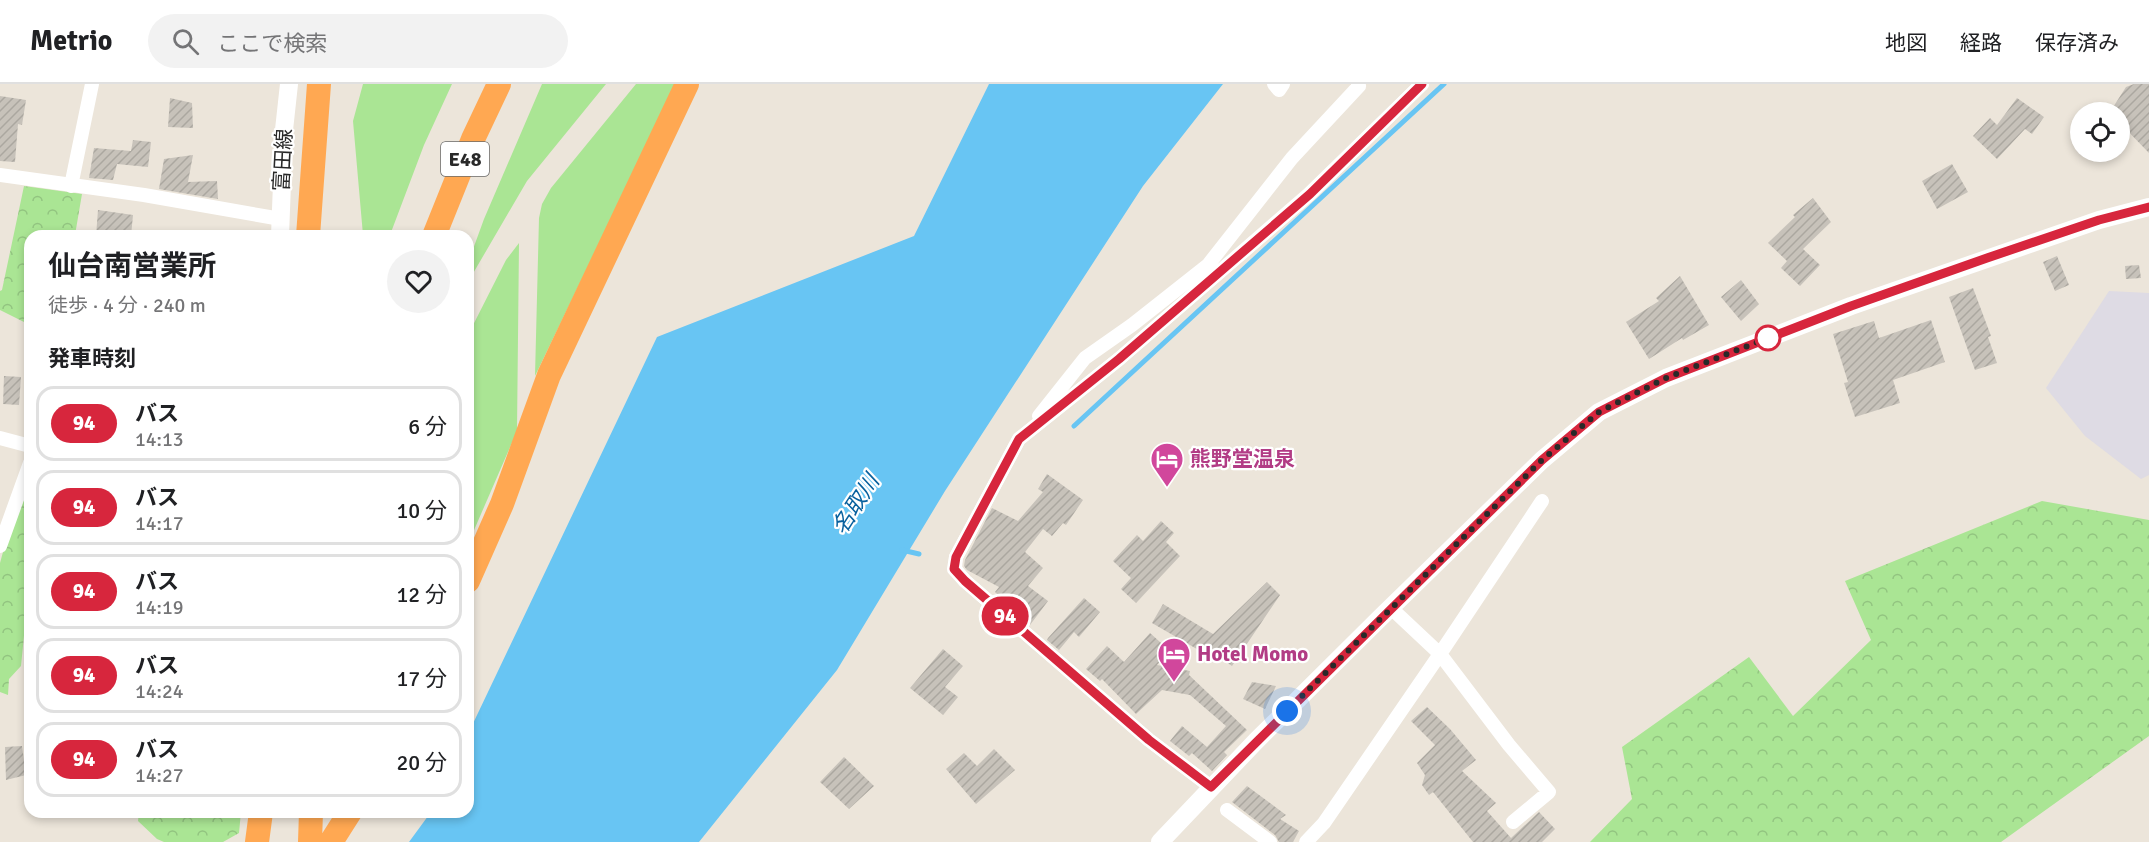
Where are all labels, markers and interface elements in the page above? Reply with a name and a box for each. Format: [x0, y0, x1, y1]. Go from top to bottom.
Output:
search box [148, 14, 568, 68]
text: Metrio [30, 24, 112, 58]
icon: search [169, 25, 202, 58]
text: ここで検索 [217, 30, 327, 57]
text: 地図 [1885, 30, 1927, 56]
text: 経路 [1960, 30, 2002, 56]
text: 保存済み [2035, 30, 2119, 56]
map controls [2070, 102, 2130, 162]
button: locate [2070, 102, 2130, 162]
street label: 富田線 [268, 128, 298, 192]
road number: E48 [441, 142, 489, 176]
text: 仙台南営業所 [48, 249, 216, 283]
button: heart [387, 250, 450, 313]
text: 徒歩 · 4 分 · 240 m [48, 293, 206, 318]
unlabelled marker [1755, 325, 1781, 351]
text: 発車時刻 [48, 345, 136, 372]
text: バス [135, 400, 179, 427]
text: 94 [73, 410, 95, 436]
text: 6 分 [408, 413, 447, 440]
text: 14:13 [135, 427, 184, 452]
hotel icon: 熊野堂温泉 [1149, 441, 1185, 488]
place label: 熊野堂温泉 [1190, 446, 1295, 472]
water label: 名取川 [826, 468, 886, 539]
text: バス [135, 484, 179, 511]
text: 94 [73, 494, 95, 520]
text: 10 分 [396, 497, 447, 524]
text: 14:17 [135, 511, 184, 536]
text: バス [135, 568, 179, 595]
text: 94 [73, 578, 95, 604]
text: 12 分 [396, 581, 447, 608]
text: 14:19 [135, 595, 184, 620]
line badge: 94 [978, 596, 1032, 636]
text: 94 [994, 603, 1016, 629]
hotel icon: Hotel Momo [1156, 636, 1192, 683]
place label: Hotel Momo [1197, 641, 1308, 667]
text: バス [135, 652, 179, 679]
text: 94 [73, 662, 95, 688]
text: 17 分 [396, 665, 447, 692]
text: 14:24 [135, 679, 184, 704]
your location [1272, 696, 1302, 726]
text: バス [135, 736, 179, 763]
text: 94 [73, 746, 95, 772]
text: 20 分 [396, 749, 447, 776]
text: 14:27 [135, 763, 184, 788]

